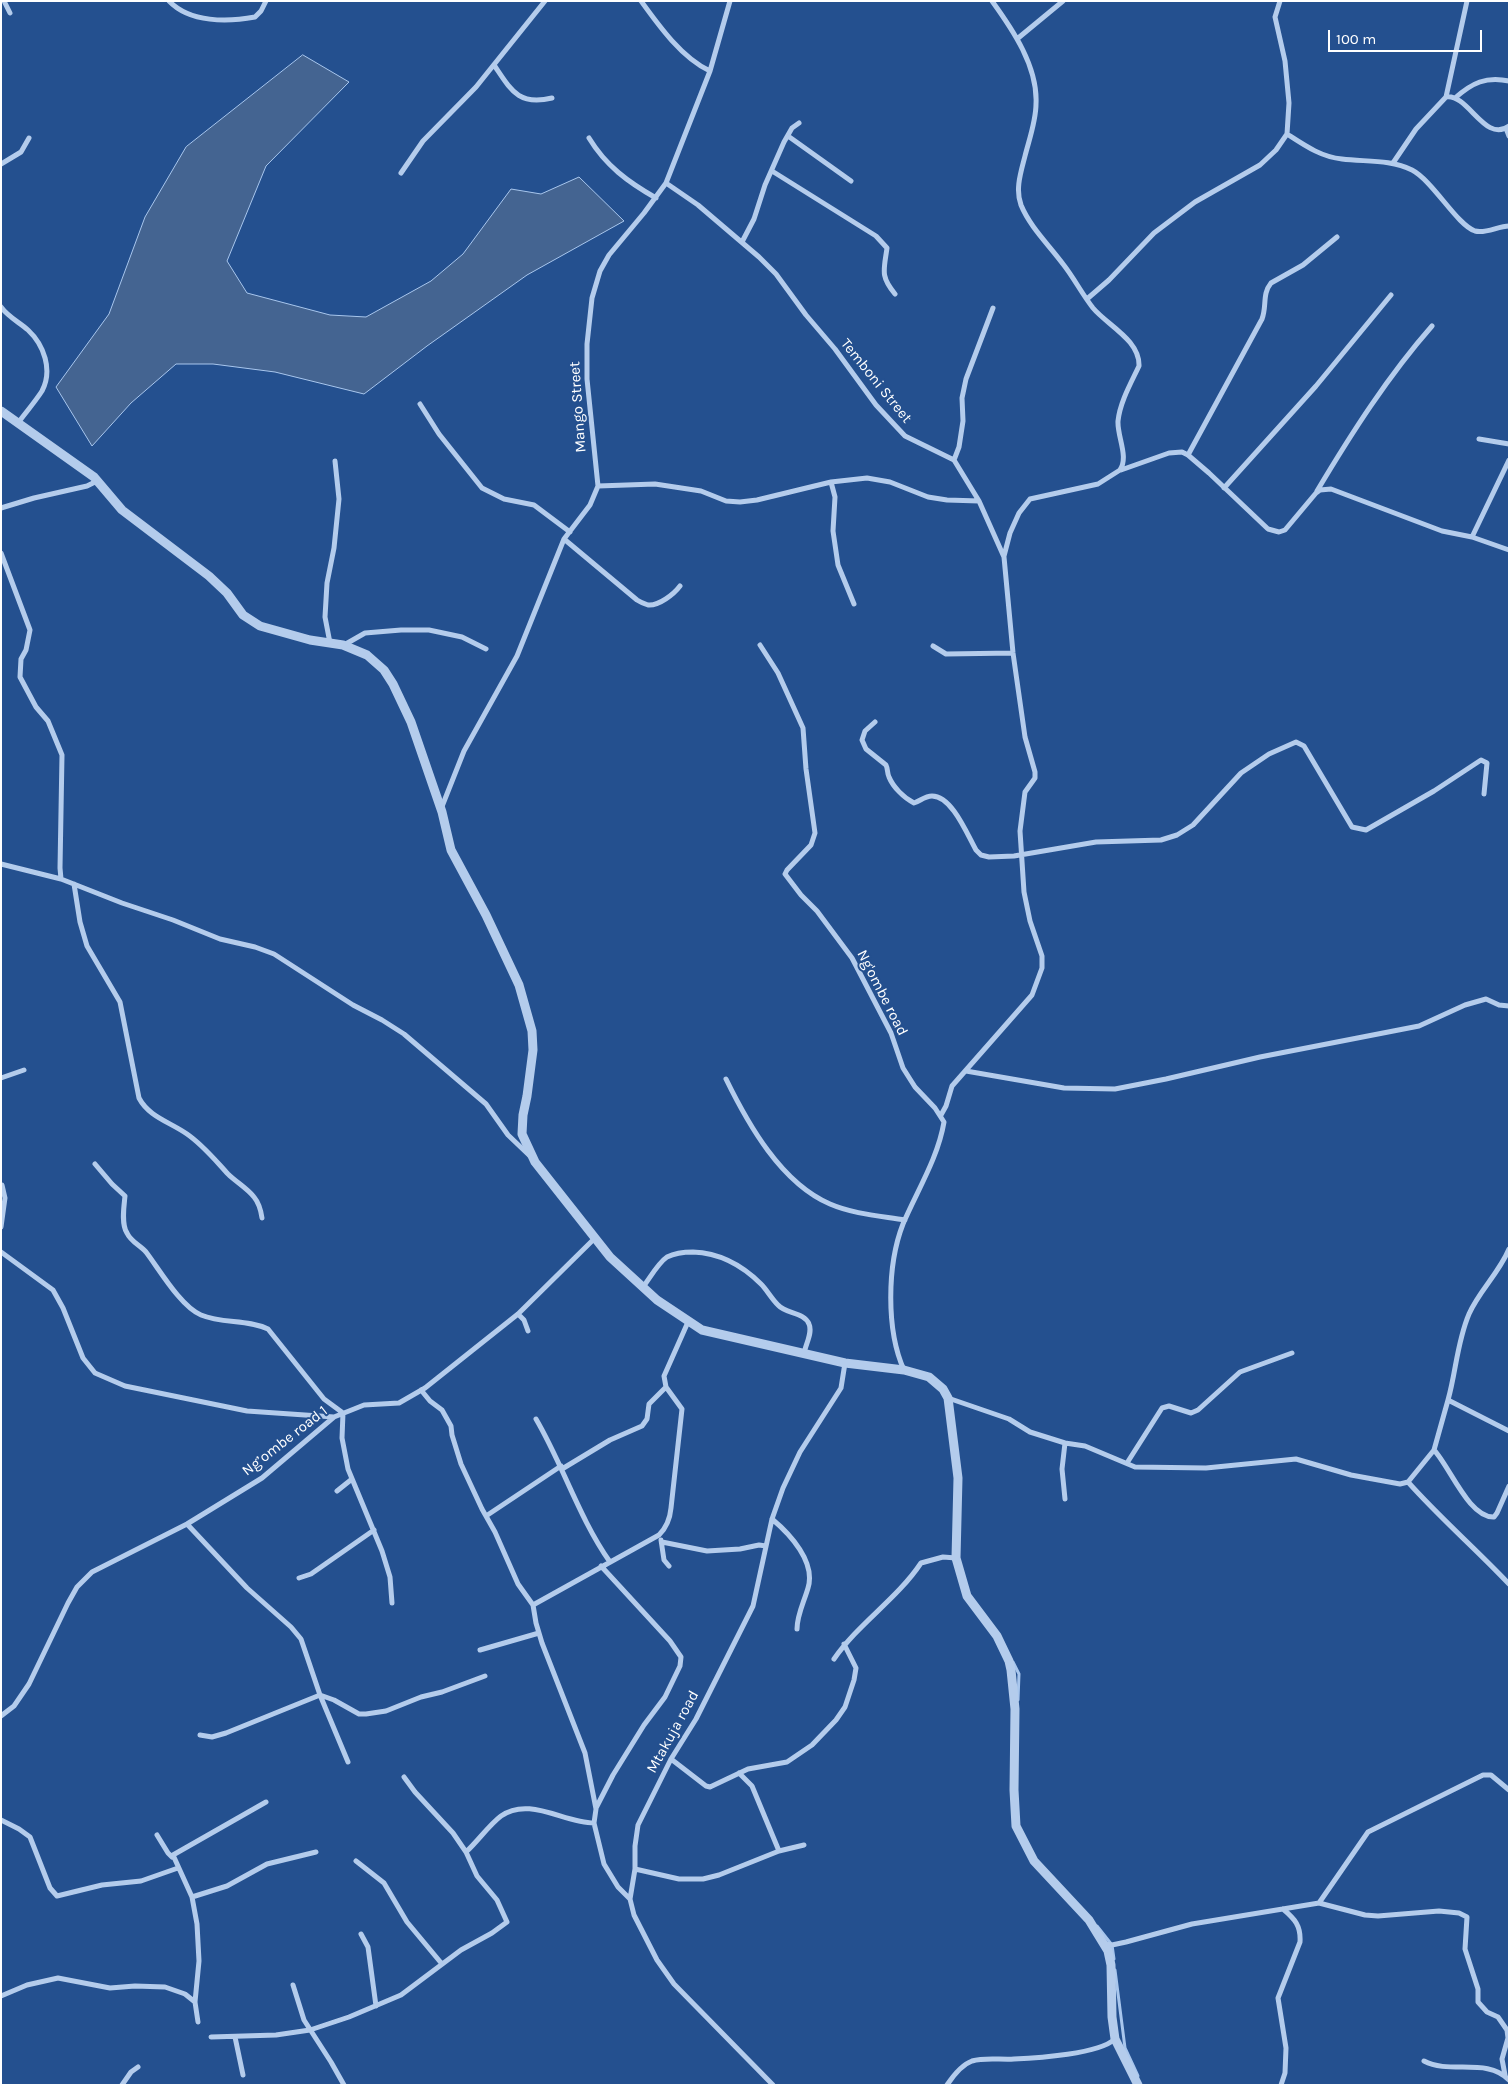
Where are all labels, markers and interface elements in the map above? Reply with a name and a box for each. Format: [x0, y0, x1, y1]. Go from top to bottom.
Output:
scale bar [1330, 20, 1484, 52]
text: 100 m [1336, 30, 1376, 48]
street label: Temboni Street [836, 335, 916, 427]
street label: Mango Street [566, 361, 590, 453]
street label: Ng'ombe road [853, 947, 911, 1039]
street label: Ng’ombe road 1 [239, 1402, 331, 1480]
street label: Mtakuja road [643, 1688, 703, 1776]

